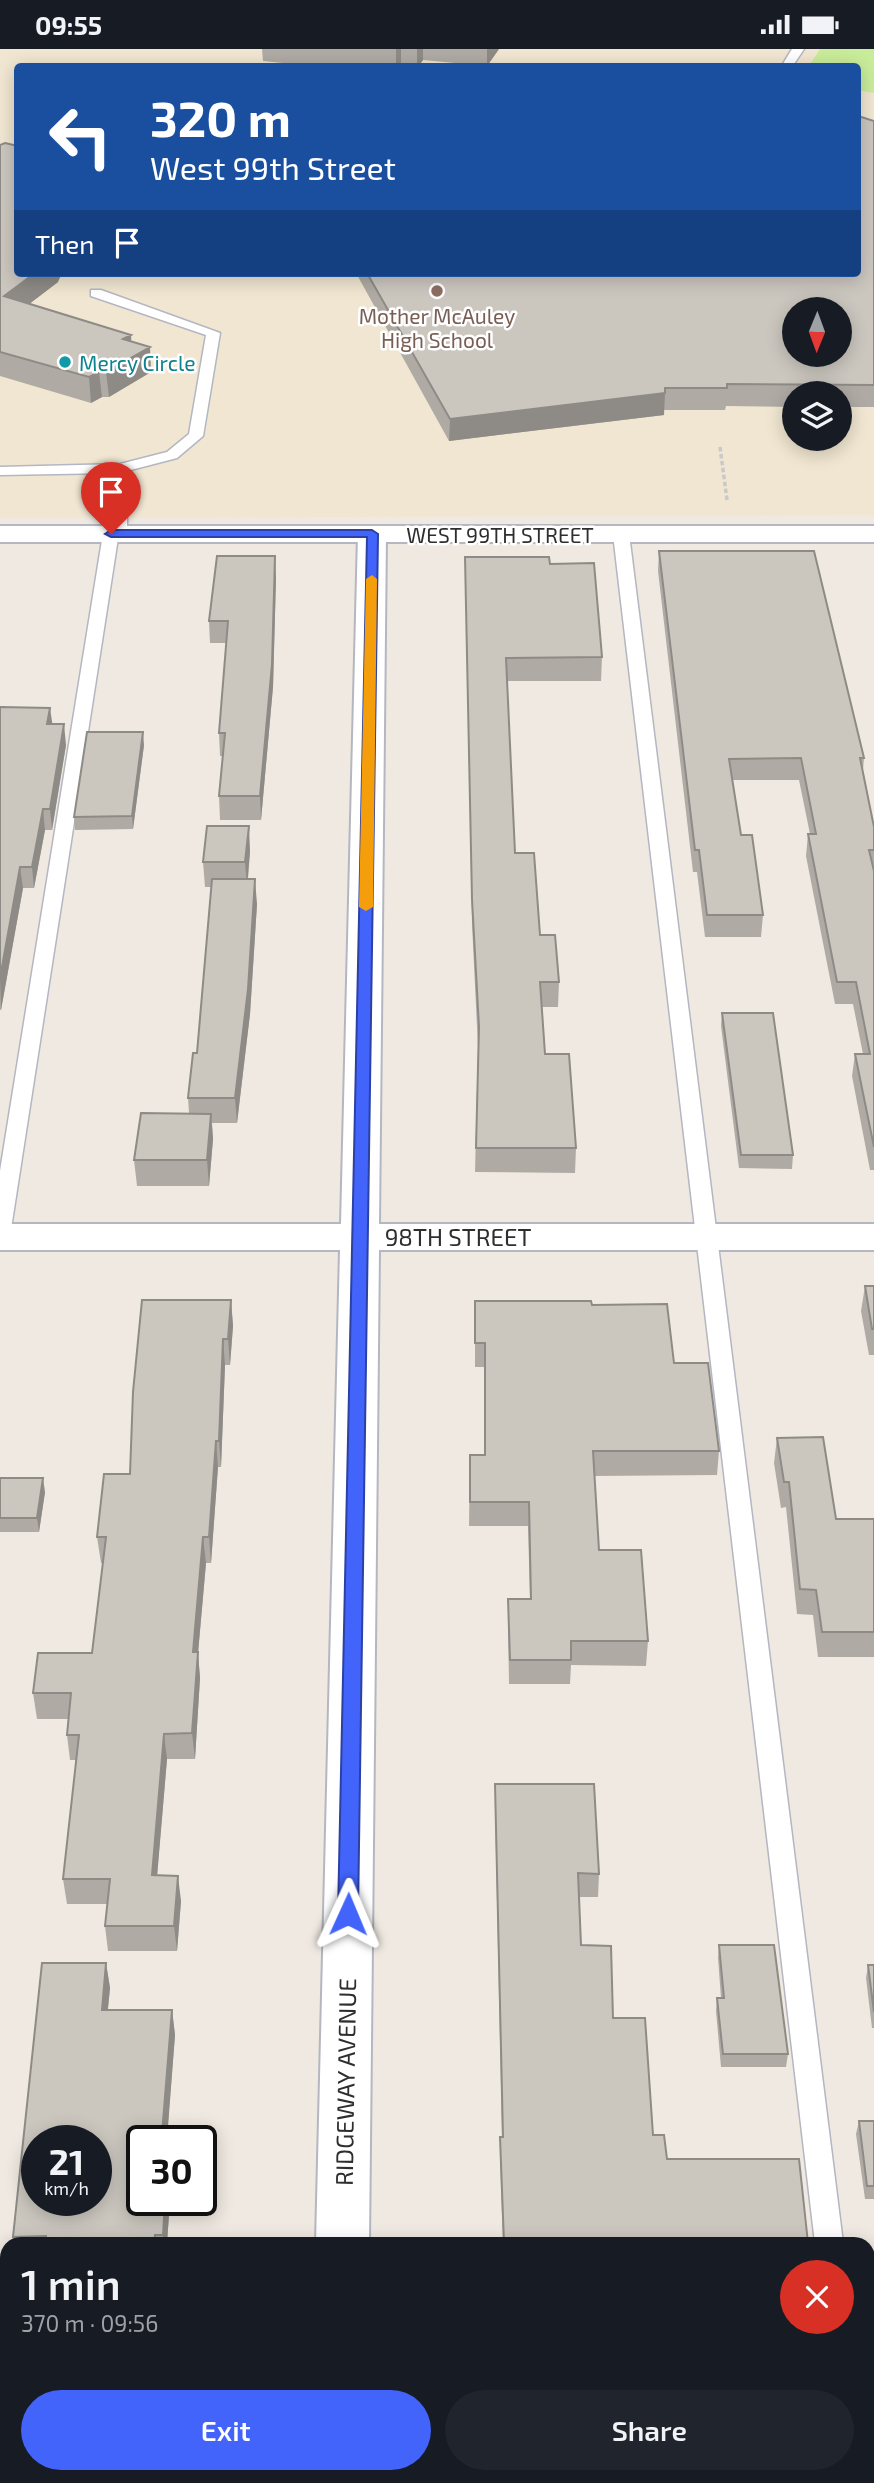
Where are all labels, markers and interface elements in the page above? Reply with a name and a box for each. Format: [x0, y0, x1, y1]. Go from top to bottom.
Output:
text: 09:55 [35, 9, 102, 40]
text: 320 m [150, 88, 291, 147]
icon: left [35, 91, 126, 182]
text: West 99th Street [150, 148, 396, 186]
icon: arrive [108, 224, 146, 262]
text: Then [35, 228, 94, 259]
marker: Mother McAuley High School [429, 283, 445, 299]
north arrow [782, 297, 852, 367]
map controls [782, 297, 852, 451]
place label: Mother McAuley High School [359, 303, 515, 352]
place label: Mercy Circle [79, 350, 196, 375]
marker: Mercy Circle [57, 354, 73, 370]
button: layers [782, 381, 852, 451]
pin [81, 462, 141, 534]
icon: arrive [92, 473, 130, 511]
street label: WEST 99TH STREET [406, 522, 594, 547]
street label: 98TH STREET [385, 1222, 531, 1251]
position arrow [311, 1877, 385, 1951]
street label: RIDGEWAY AVENUE [329, 1978, 361, 2186]
speed limit sign: 30 [126, 2125, 217, 2216]
text: 21 [49, 2140, 84, 2182]
text: km/h [44, 2177, 89, 2199]
text: 1 min [21, 2258, 121, 2308]
button: close [780, 2260, 854, 2334]
text: 370 m · 09:56 [21, 2309, 158, 2337]
button: Exit [21, 2390, 431, 2470]
button: Share [445, 2390, 854, 2470]

